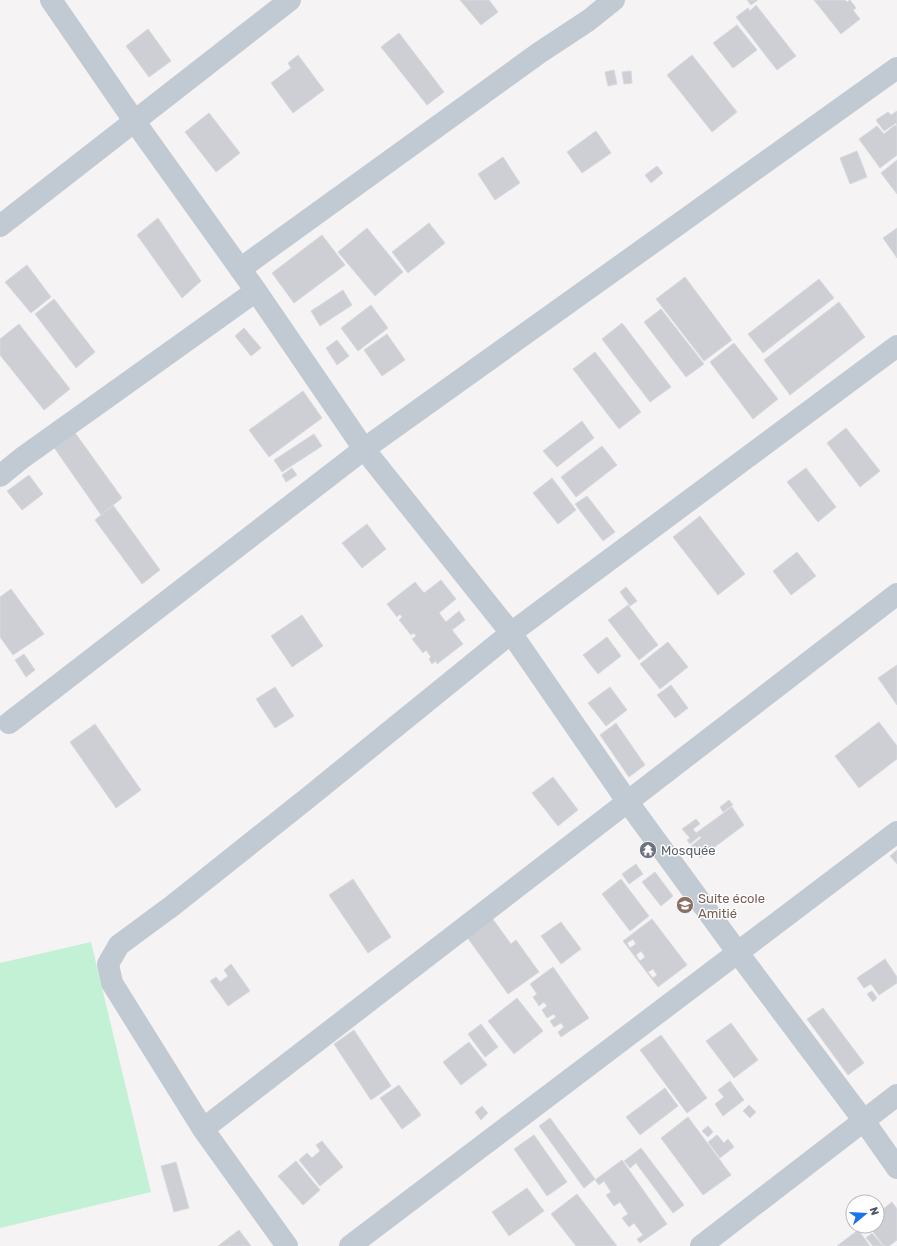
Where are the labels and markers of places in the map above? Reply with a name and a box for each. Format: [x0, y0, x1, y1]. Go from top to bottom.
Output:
temple icon: Mosquée [638, 840, 658, 860]
place label: Mosquée [661, 843, 716, 858]
place label: Suite école Amitié [698, 891, 765, 921]
school or university icon: Suite école Amitié [675, 895, 695, 915]

